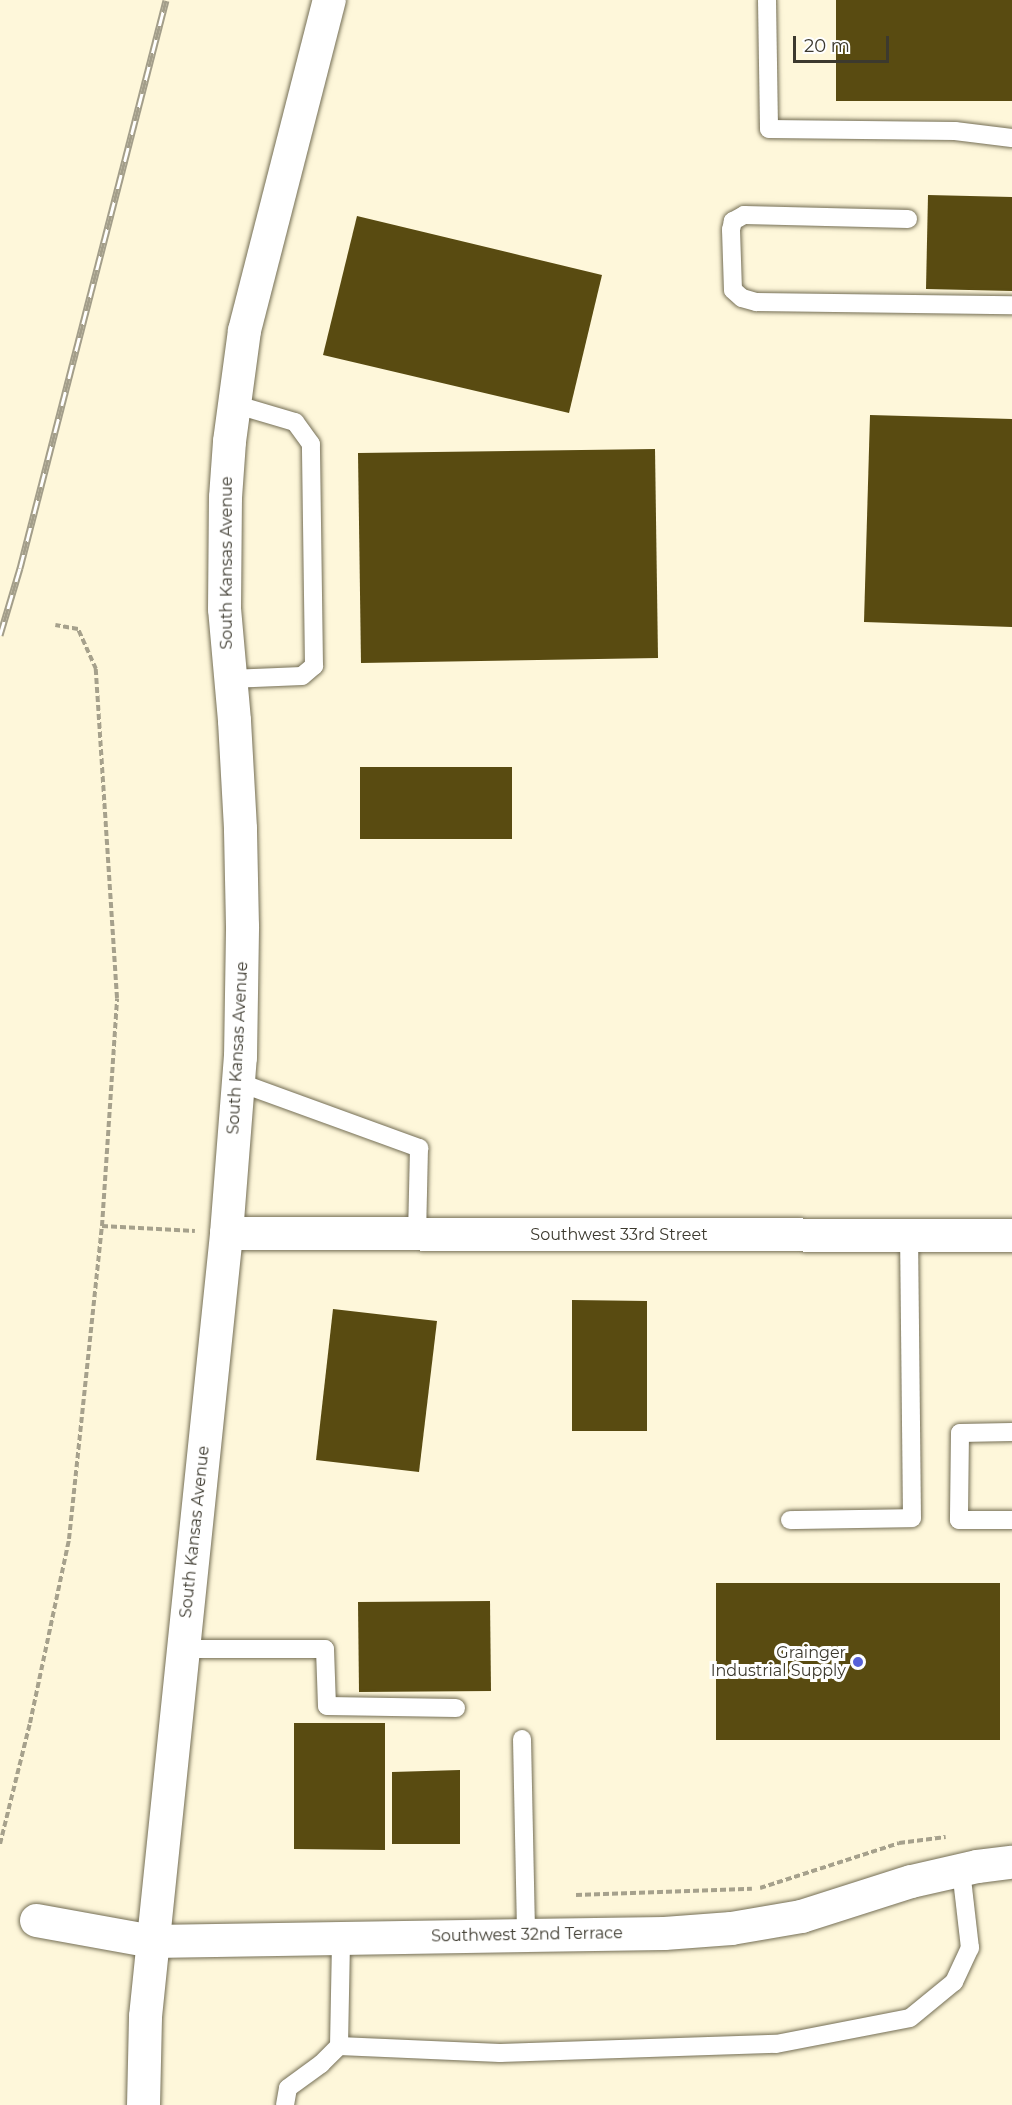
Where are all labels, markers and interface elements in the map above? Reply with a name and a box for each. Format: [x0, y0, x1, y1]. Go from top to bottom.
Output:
scale bar [796, 24, 892, 62]
text: 20 m [804, 35, 850, 57]
street label: South Kansas Avenue [217, 476, 237, 650]
street label: South Kansas Avenue [224, 961, 252, 1135]
street label: Southwest 33rd Street [530, 1225, 708, 1245]
street label: South Kansas Avenue [176, 1445, 214, 1619]
place label: Grainger Industrial Supply [711, 1643, 846, 1681]
marker: Grainger Industrial Supply [851, 1655, 865, 1669]
street label: Southwest 32nd Terrace [431, 1924, 623, 1946]

